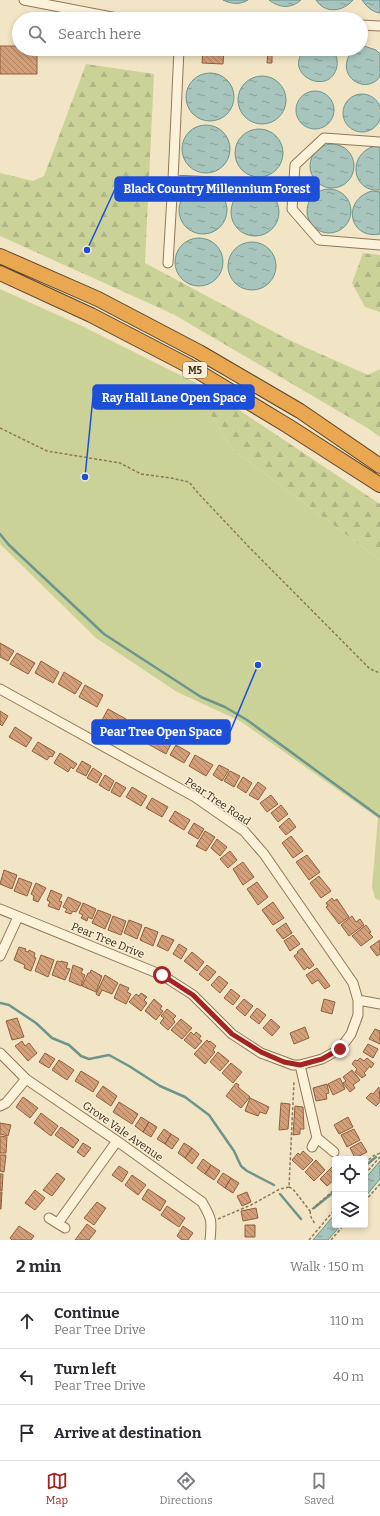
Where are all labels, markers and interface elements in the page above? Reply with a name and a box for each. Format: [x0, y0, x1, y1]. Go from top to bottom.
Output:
search box [12, 12, 368, 56]
icon: search [26, 23, 48, 45]
text: Search here [58, 25, 141, 43]
callout: Black Country Millennium Forest [115, 177, 319, 201]
text: Black Country Millennium Forest [123, 182, 311, 196]
road number: M5 [183, 362, 207, 378]
callout: Ray Hall Lane Open Space [93, 385, 254, 409]
text: Ray Hall Lane Open Space [102, 391, 247, 405]
callout: Pear Tree Open Space [92, 720, 230, 744]
text: Pear Tree Open Space [100, 725, 223, 739]
street label: Pear Tree Road [182, 775, 253, 828]
street label: Pear Tree Drive [69, 920, 146, 961]
route start [153, 966, 171, 984]
route end [331, 1040, 349, 1058]
street label: Grove Vale Avenue [80, 1099, 166, 1164]
map controls [332, 1156, 368, 1228]
button: locate [332, 1156, 368, 1192]
button: layers [332, 1192, 368, 1228]
text: 2 min [16, 1256, 61, 1277]
text: Walk · 150 m [290, 1259, 364, 1274]
text: Continue [54, 1304, 120, 1322]
icon: ahead [16, 1310, 38, 1332]
text: 110 m [330, 1313, 364, 1328]
text: Pear Tree Drive [54, 1322, 146, 1337]
text: Turn left [54, 1360, 116, 1378]
icon: left [16, 1366, 38, 1388]
text: 40 m [333, 1369, 364, 1384]
text: Pear Tree Drive [54, 1378, 146, 1393]
icon: arrive [16, 1422, 38, 1444]
text: Arrive at destination [54, 1424, 201, 1442]
tab: Map [46, 1470, 68, 1507]
tab: Directions [160, 1470, 212, 1507]
tab: Saved [304, 1470, 334, 1507]

